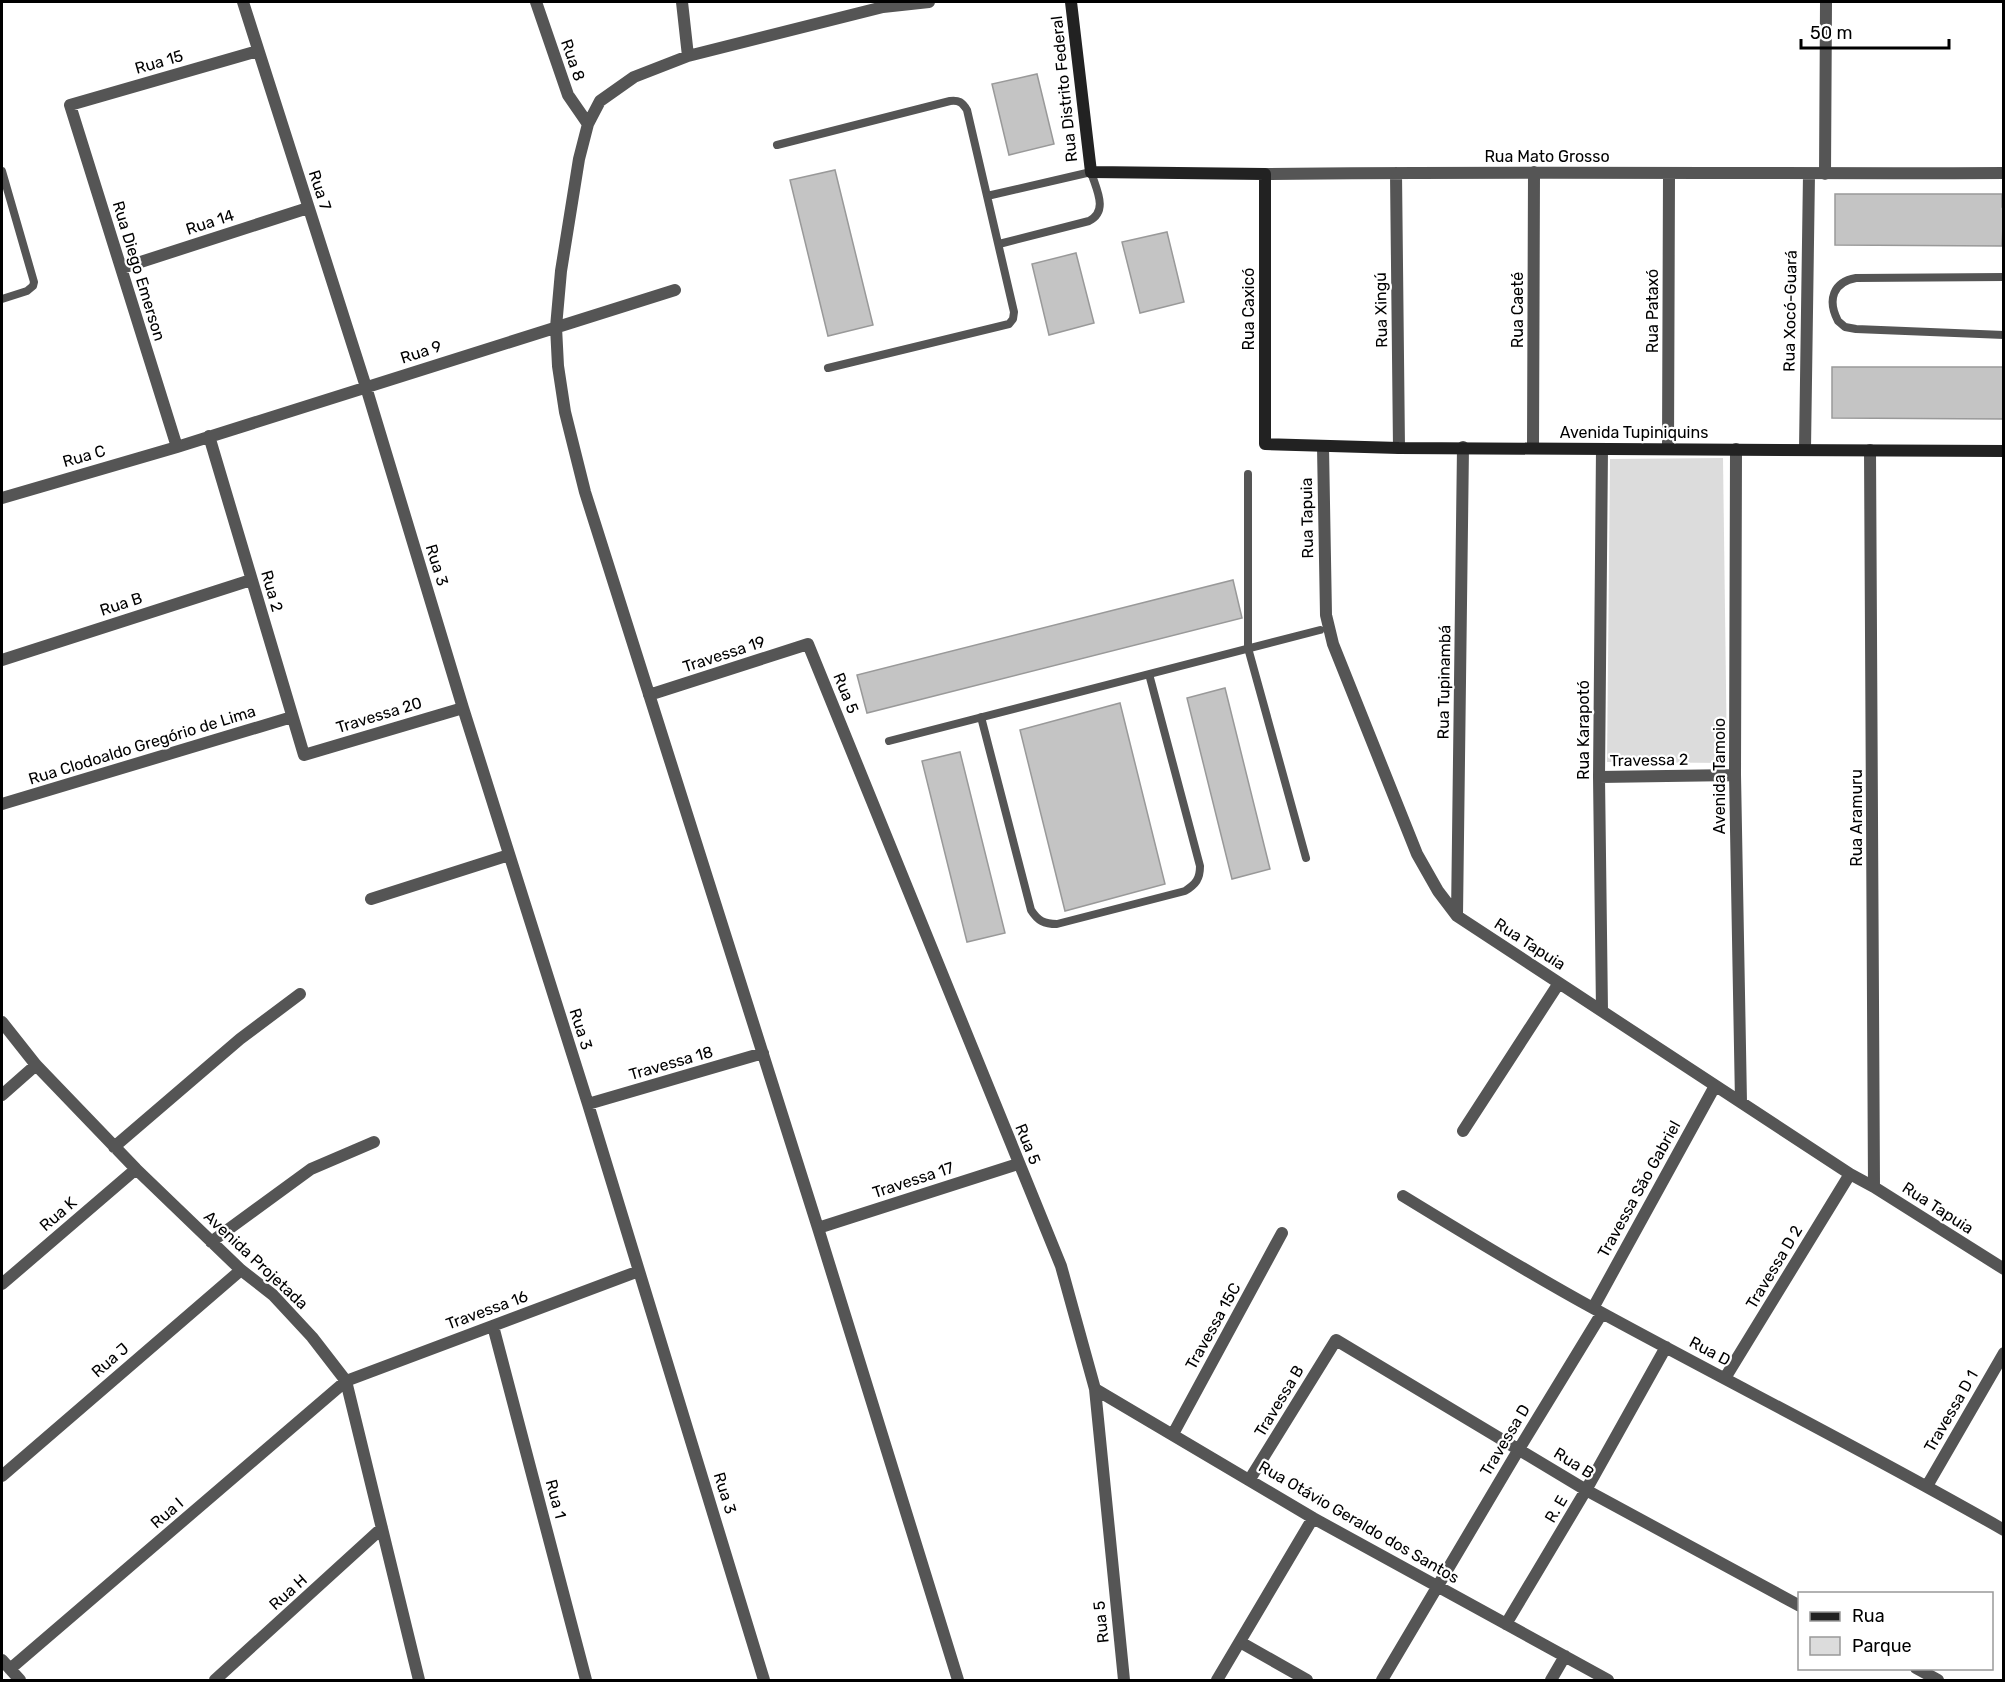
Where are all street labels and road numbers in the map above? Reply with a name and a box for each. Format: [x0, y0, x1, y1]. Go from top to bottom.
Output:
street label: Rua Distrito Federal [1047, 15, 1081, 163]
street label: Rua 8 [557, 37, 589, 83]
street label: Rua 15 [133, 46, 185, 78]
street label: Rua Mato Grosso [1484, 147, 1610, 166]
street label: Rua 7 [305, 168, 335, 212]
street label: Rua Diego Emerson [109, 199, 169, 343]
street label: Rua 14 [183, 205, 237, 239]
street label: Rua Xocó-Guará [1779, 250, 1801, 372]
street label: Rua Caxicó [1239, 268, 1258, 350]
street label: Rua Pataxó [1643, 269, 1662, 353]
street label: Rua Xingú [1371, 272, 1391, 348]
street label: Rua Caeté [1508, 272, 1527, 348]
street label: Rua 9 [398, 336, 444, 368]
street label: Avenida Tupiniquins [1560, 423, 1708, 442]
street label: Rua C [60, 441, 108, 471]
street label: Rua Tapuia [1297, 477, 1317, 559]
street label: Rua 3 [422, 542, 452, 588]
street label: Rua 2 [257, 568, 287, 614]
street label: Rua B [97, 588, 145, 620]
street label: Rua Tupinambá [1434, 625, 1454, 739]
street label: Travessa 19 [680, 632, 768, 676]
street label: Rua 5 [829, 670, 863, 716]
street label: Rua Karapotó [1574, 680, 1593, 780]
street label: Travessa 20 [334, 693, 424, 737]
street label: Rua Clodoaldo Gregório de Lima [26, 701, 258, 789]
street label: Avenida Tamoio [1710, 718, 1729, 834]
street label: Travessa 2 [1610, 750, 1688, 770]
street label: Rua Aramuru [1847, 769, 1866, 867]
street label: Rua Tapuia [1491, 914, 1569, 974]
street label: Rua 3 [565, 1006, 597, 1052]
street label: Travessa 18 [627, 1042, 715, 1084]
street label: Travessa São Gabriel [1594, 1117, 1684, 1261]
street label: Rua 5 [1011, 1121, 1045, 1167]
street label: Travessa 17 [870, 1158, 956, 1202]
street label: Rua Tapuia [1899, 1178, 1977, 1238]
street label: Rua K [36, 1193, 81, 1235]
street label: Avenida Projetada [200, 1207, 312, 1313]
street label: Travessa D 2 [1742, 1222, 1806, 1312]
street label: Travessa 15C [1181, 1279, 1245, 1373]
street label: Travessa 16 [443, 1286, 531, 1334]
street label: Rua D [1686, 1332, 1734, 1370]
street label: Rua J [88, 1339, 132, 1381]
street label: Travessa B [1250, 1362, 1308, 1440]
street label: Travessa D 1 [1920, 1367, 1982, 1455]
street label: Travessa D [1476, 1401, 1534, 1479]
street label: Rua B [1550, 1443, 1598, 1483]
street label: Rua Otávio Geraldo dos Santos [1255, 1457, 1463, 1587]
street label: Rua 3 [710, 1470, 740, 1516]
street label: Rua 1 [542, 1477, 570, 1521]
street label: R. E [1541, 1492, 1571, 1526]
street label: Rua I [147, 1494, 187, 1532]
street label: Rua H [265, 1570, 311, 1614]
street label: Rua 5 [1089, 1600, 1113, 1644]

